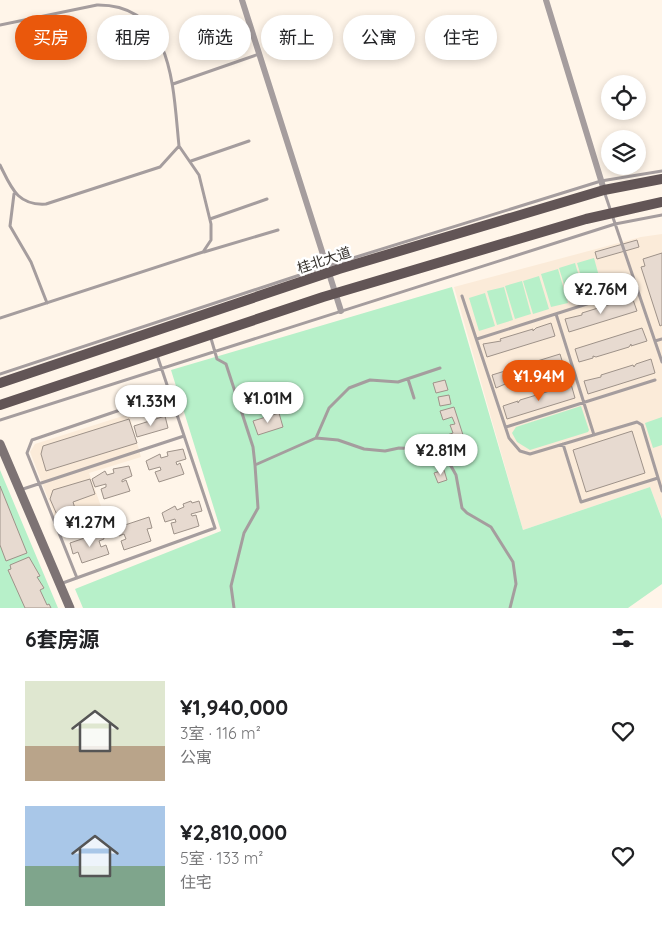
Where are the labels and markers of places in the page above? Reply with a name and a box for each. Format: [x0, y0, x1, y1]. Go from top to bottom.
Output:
pin: ¥2.76M [560, 272, 642, 315]
pin: ¥1.94M [498, 360, 580, 402]
pin: ¥1.01M [227, 382, 309, 424]
pin: ¥1.33M [110, 384, 192, 427]
pin: ¥2.81M [400, 434, 482, 476]
pin: ¥1.27M [49, 506, 131, 548]

